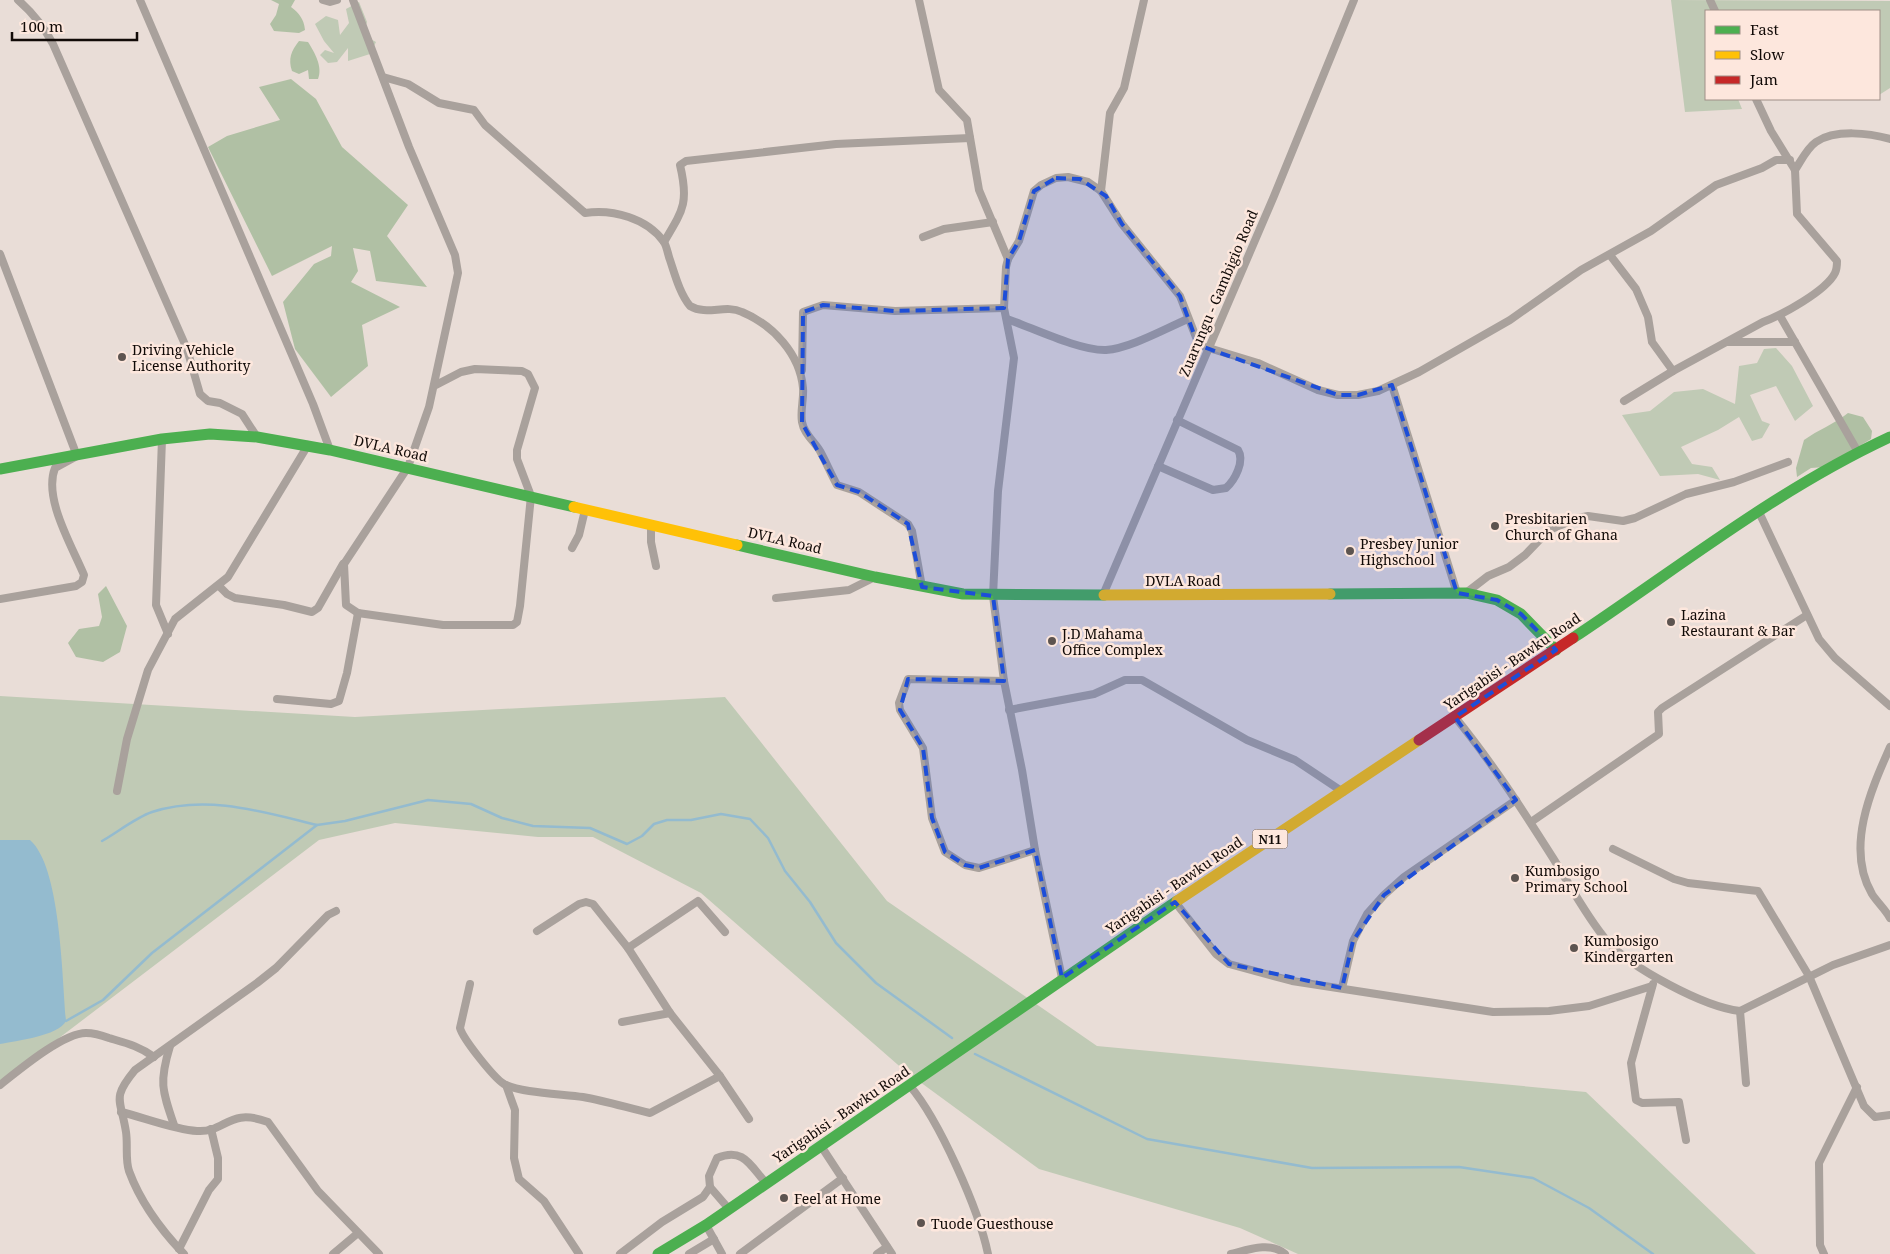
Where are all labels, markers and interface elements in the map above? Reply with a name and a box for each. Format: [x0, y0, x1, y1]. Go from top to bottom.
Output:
scale bar [12, 10, 138, 42]
legend [1705, 10, 1880, 100]
text: 100 m [20, 16, 63, 36]
text: Fast [1750, 19, 1779, 39]
text: Slow [1750, 44, 1784, 64]
text: Jam [1749, 69, 1778, 89]
street label: Zuarungu - Gambigio Road [1174, 206, 1262, 379]
place label: Driving Vehicle License Authority [132, 340, 250, 375]
marker: Driving Vehicle License Authority [116, 351, 128, 363]
street label: DVLA Road [352, 430, 430, 466]
place label: Presbitarien Church of Ghana [1505, 509, 1618, 544]
marker: Presbitarien Church of Ghana [1489, 520, 1501, 532]
street label: DVLA Road [746, 522, 824, 558]
place label: Presbey Junior Highschool [1360, 534, 1459, 569]
marker: Presbey Junior Highschool [1344, 545, 1356, 557]
street label: DVLA Road [1145, 571, 1221, 590]
place label: Lazina Restaurant & Bar [1681, 605, 1796, 640]
street label: Yarigabisi - Bawku Road [1439, 608, 1585, 715]
marker: Lazina Restaurant & Bar [1665, 616, 1677, 628]
place label: J.D Mahama Office Complex [1061, 624, 1164, 659]
marker: J.D Mahama Office Complex [1046, 635, 1058, 647]
road number: N11 [1252, 830, 1288, 849]
street label: Yarigabisi - Bawku Road [1101, 832, 1247, 939]
place label: Kumbosigo Primary School [1525, 861, 1628, 896]
marker: Kumbosigo Primary School [1509, 872, 1521, 884]
place label: Kumbosigo Kindergarten [1584, 931, 1673, 966]
marker: Kumbosigo Kindergarten [1568, 942, 1580, 954]
street label: Yarigabisi - Bawku Road [768, 1061, 914, 1168]
place label: Feel at Home [794, 1189, 881, 1208]
marker: Feel at Home [778, 1192, 790, 1204]
place label: Tuode Guesthouse [931, 1214, 1054, 1233]
marker: Tuode Guesthouse [915, 1217, 927, 1229]

